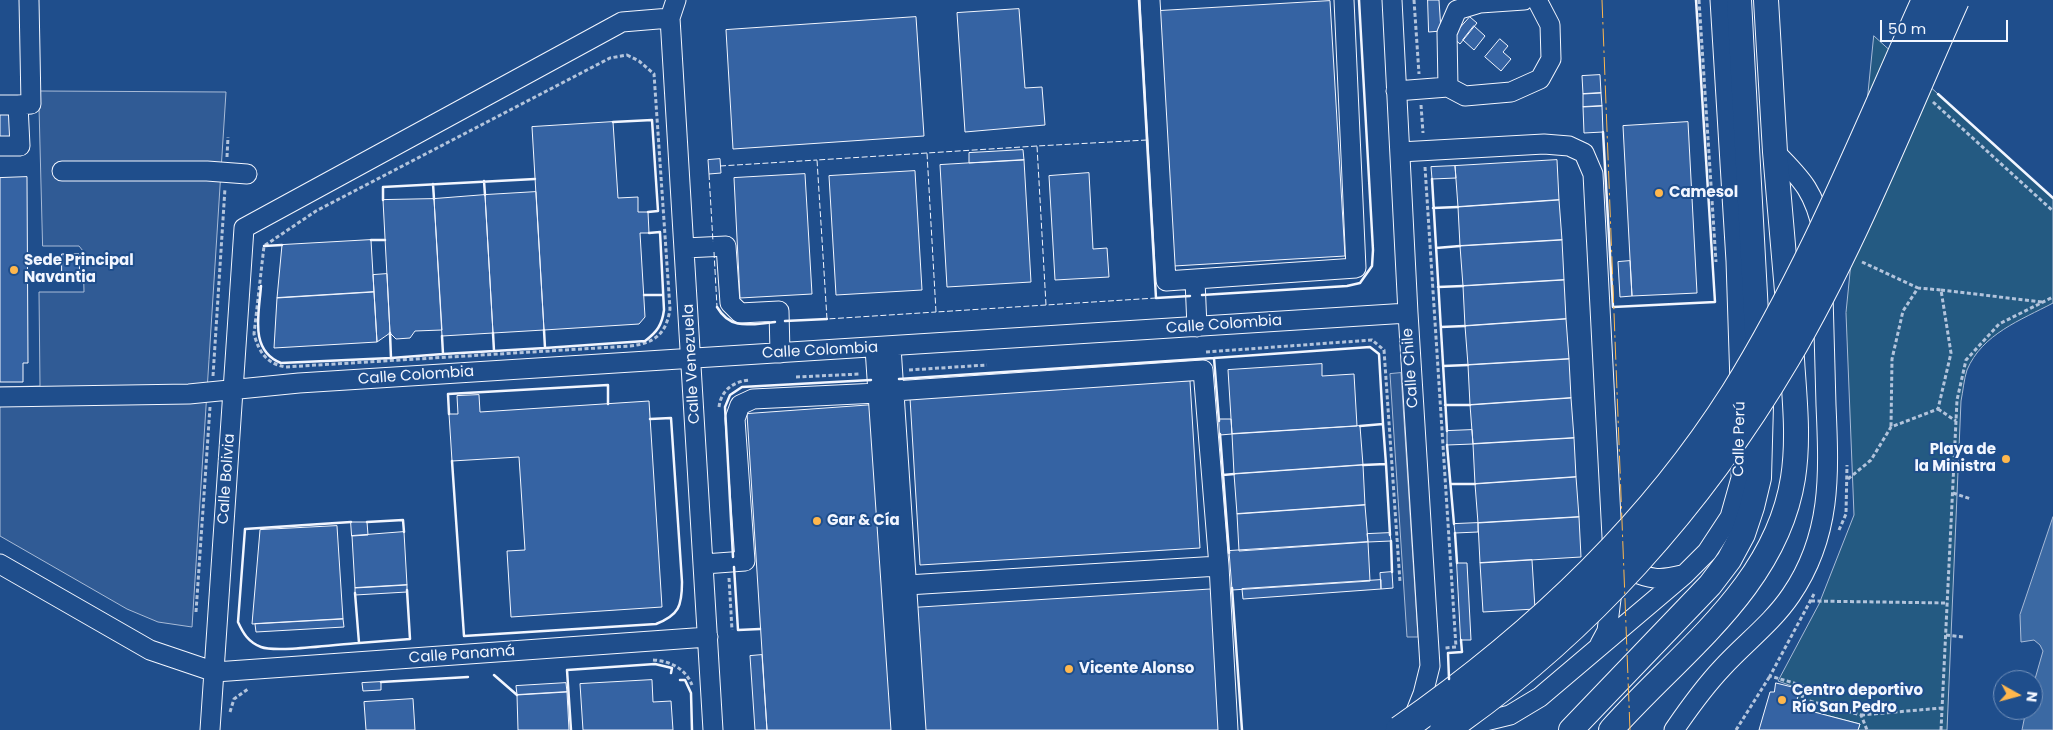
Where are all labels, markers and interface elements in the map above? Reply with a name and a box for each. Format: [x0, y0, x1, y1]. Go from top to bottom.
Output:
scale bar [1883, 10, 2010, 42]
text: 50 m [1888, 18, 1926, 39]
place label: Camesol [1669, 184, 1738, 202]
marker: Camesol [1653, 187, 1665, 199]
place label: Sede Principal Navantia [24, 252, 134, 287]
marker: Sede Principal Navantia [8, 264, 20, 276]
street label: Calle Venezuela [680, 303, 704, 425]
street label: Calle Colombia [1165, 312, 1283, 338]
street label: Calle Chile [1399, 327, 1423, 409]
street label: Calle Colombia [761, 339, 879, 363]
street label: Calle Colombia [357, 363, 475, 389]
street label: Calle Perú [1730, 401, 1750, 477]
street label: Calle Bolivia [215, 433, 239, 525]
place label: Playa de la Ministra [1914, 441, 1996, 476]
marker: Playa de la Ministra [2000, 453, 2012, 465]
place label: Gar & Cía [827, 512, 900, 530]
marker: Gar & Cía [811, 515, 823, 527]
street label: Calle Panamá [408, 642, 516, 668]
place label: Vicente Alonso [1079, 660, 1194, 678]
marker: Vicente Alonso [1063, 663, 1075, 675]
north arrow [1993, 670, 2043, 720]
place label: Centro deportivo Río San Pedro [1792, 682, 1923, 717]
text: N [2021, 690, 2042, 703]
marker: Centro deportivo Río San Pedro [1776, 694, 1788, 706]

